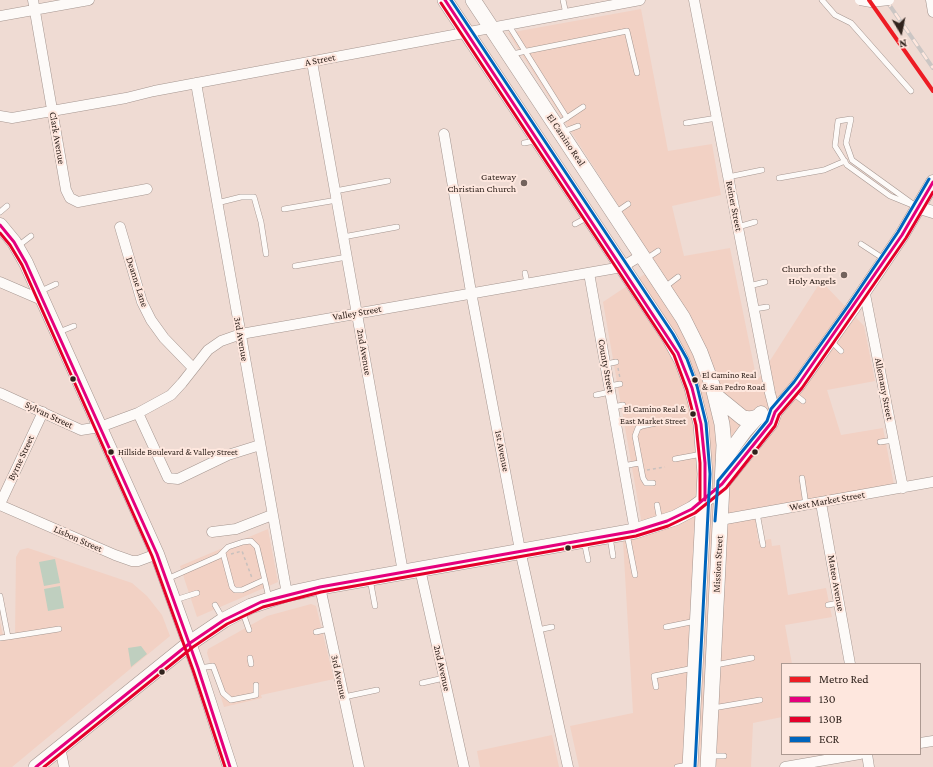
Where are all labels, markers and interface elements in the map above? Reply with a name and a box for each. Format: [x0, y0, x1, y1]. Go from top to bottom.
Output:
north arrow [881, 12, 921, 52]
text: N [898, 37, 908, 50]
street label: A Street [304, 51, 336, 69]
street label: Clark Avenue [47, 111, 67, 165]
street label: El Camino Real [544, 112, 588, 168]
place label: Gateway Christian Church [447, 171, 516, 194]
marker: Gateway Christian Church [519, 178, 529, 188]
street label: Reiner Street [723, 180, 745, 232]
street label: Deanne Lane [123, 255, 151, 309]
place label: Church of the Holy Angels [782, 263, 836, 286]
marker: Church of the Holy Angels [839, 270, 849, 280]
street label: Valley Street [332, 303, 382, 323]
street label: 3rd Avenue [231, 316, 251, 362]
street label: 2nd Avenue [354, 328, 374, 376]
street label: County Street [595, 338, 617, 394]
street label: Allemany Street [872, 357, 896, 421]
place label: El Camino Real & San Pedro Road [702, 370, 765, 391]
unlabelled marker [68, 374, 78, 384]
marker: El Camino Real & San Pedro Road [690, 375, 700, 385]
street label: Sylvan Street [23, 399, 75, 431]
place label: El Camino Real & East Market Street [620, 404, 686, 425]
marker: El Camino Real & East Market Street [688, 409, 698, 419]
street label: 1st Avenue [492, 429, 512, 473]
street label: Byrne Street [5, 433, 37, 483]
marker: Hillside Boulevard & Valley Street [106, 447, 116, 457]
place label: Hillside Boulevard & Valley Street [118, 447, 238, 457]
unlabelled marker [750, 447, 760, 457]
street label: West Market Street [788, 488, 866, 514]
street label: Lisbon Street [52, 523, 104, 555]
street label: Mission Street [711, 535, 725, 593]
unlabelled marker [563, 543, 573, 553]
street label: Mateo Avenue [825, 554, 847, 612]
street label: 2nd Avenue [431, 644, 453, 692]
street label: 3rd Avenue [328, 654, 350, 700]
legend [781, 663, 921, 755]
unlabelled marker [157, 667, 167, 677]
text: Metro Red [819, 672, 869, 686]
text: 130 [819, 692, 835, 706]
text: 130B [819, 712, 842, 726]
text: ECR [819, 732, 839, 746]

